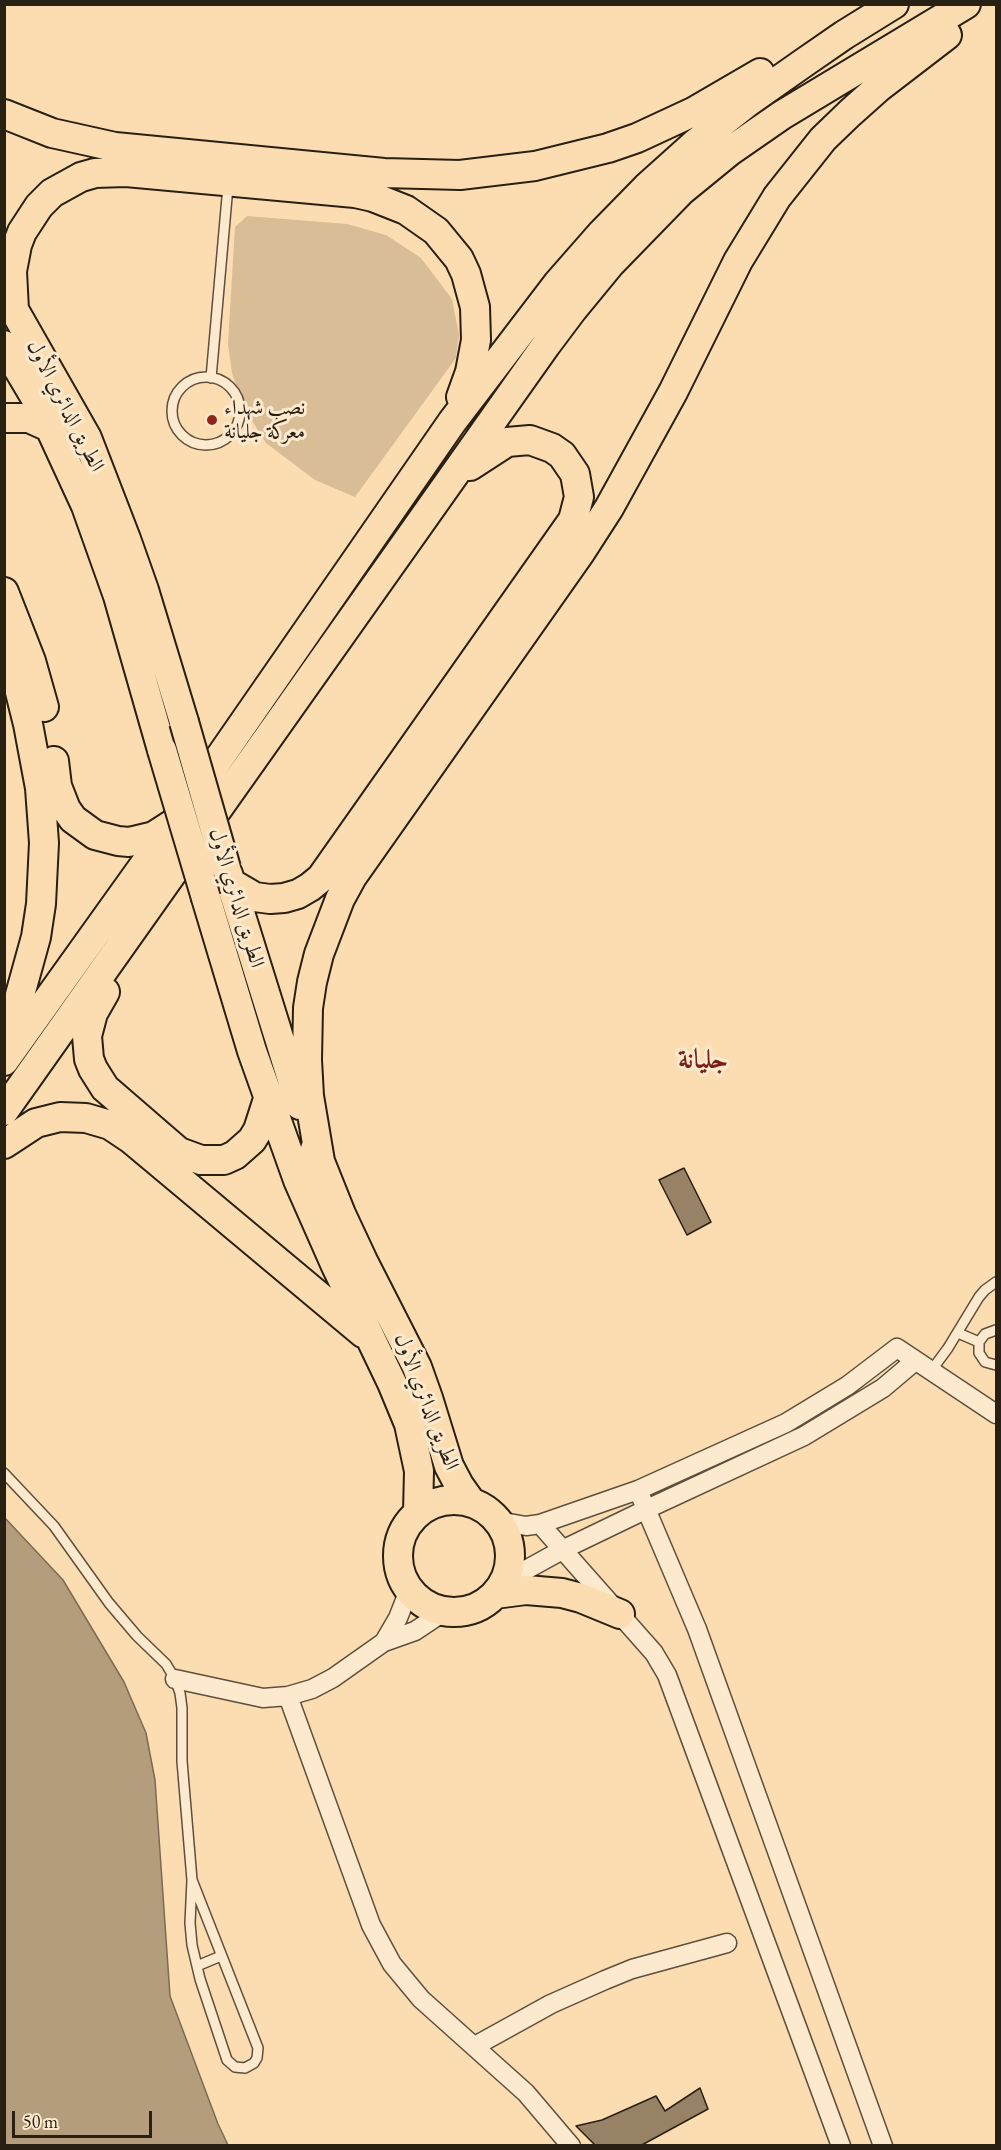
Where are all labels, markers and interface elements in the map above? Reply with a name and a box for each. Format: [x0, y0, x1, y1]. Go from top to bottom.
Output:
street label: الطريق الدائري الأول [21, 336, 109, 476]
place label: نصب شهداء معركة جليانة [224, 395, 305, 445]
marker: نصب شهداء معركة جليانة [205, 413, 219, 427]
street label: الطريق الدائري الأول [203, 825, 269, 971]
district label: جليانة [678, 1045, 728, 1077]
street label: الطريق الدائري الأول [388, 1330, 464, 1474]
scale bar [15, 2099, 154, 2137]
text: 50 m [23, 2110, 58, 2133]

